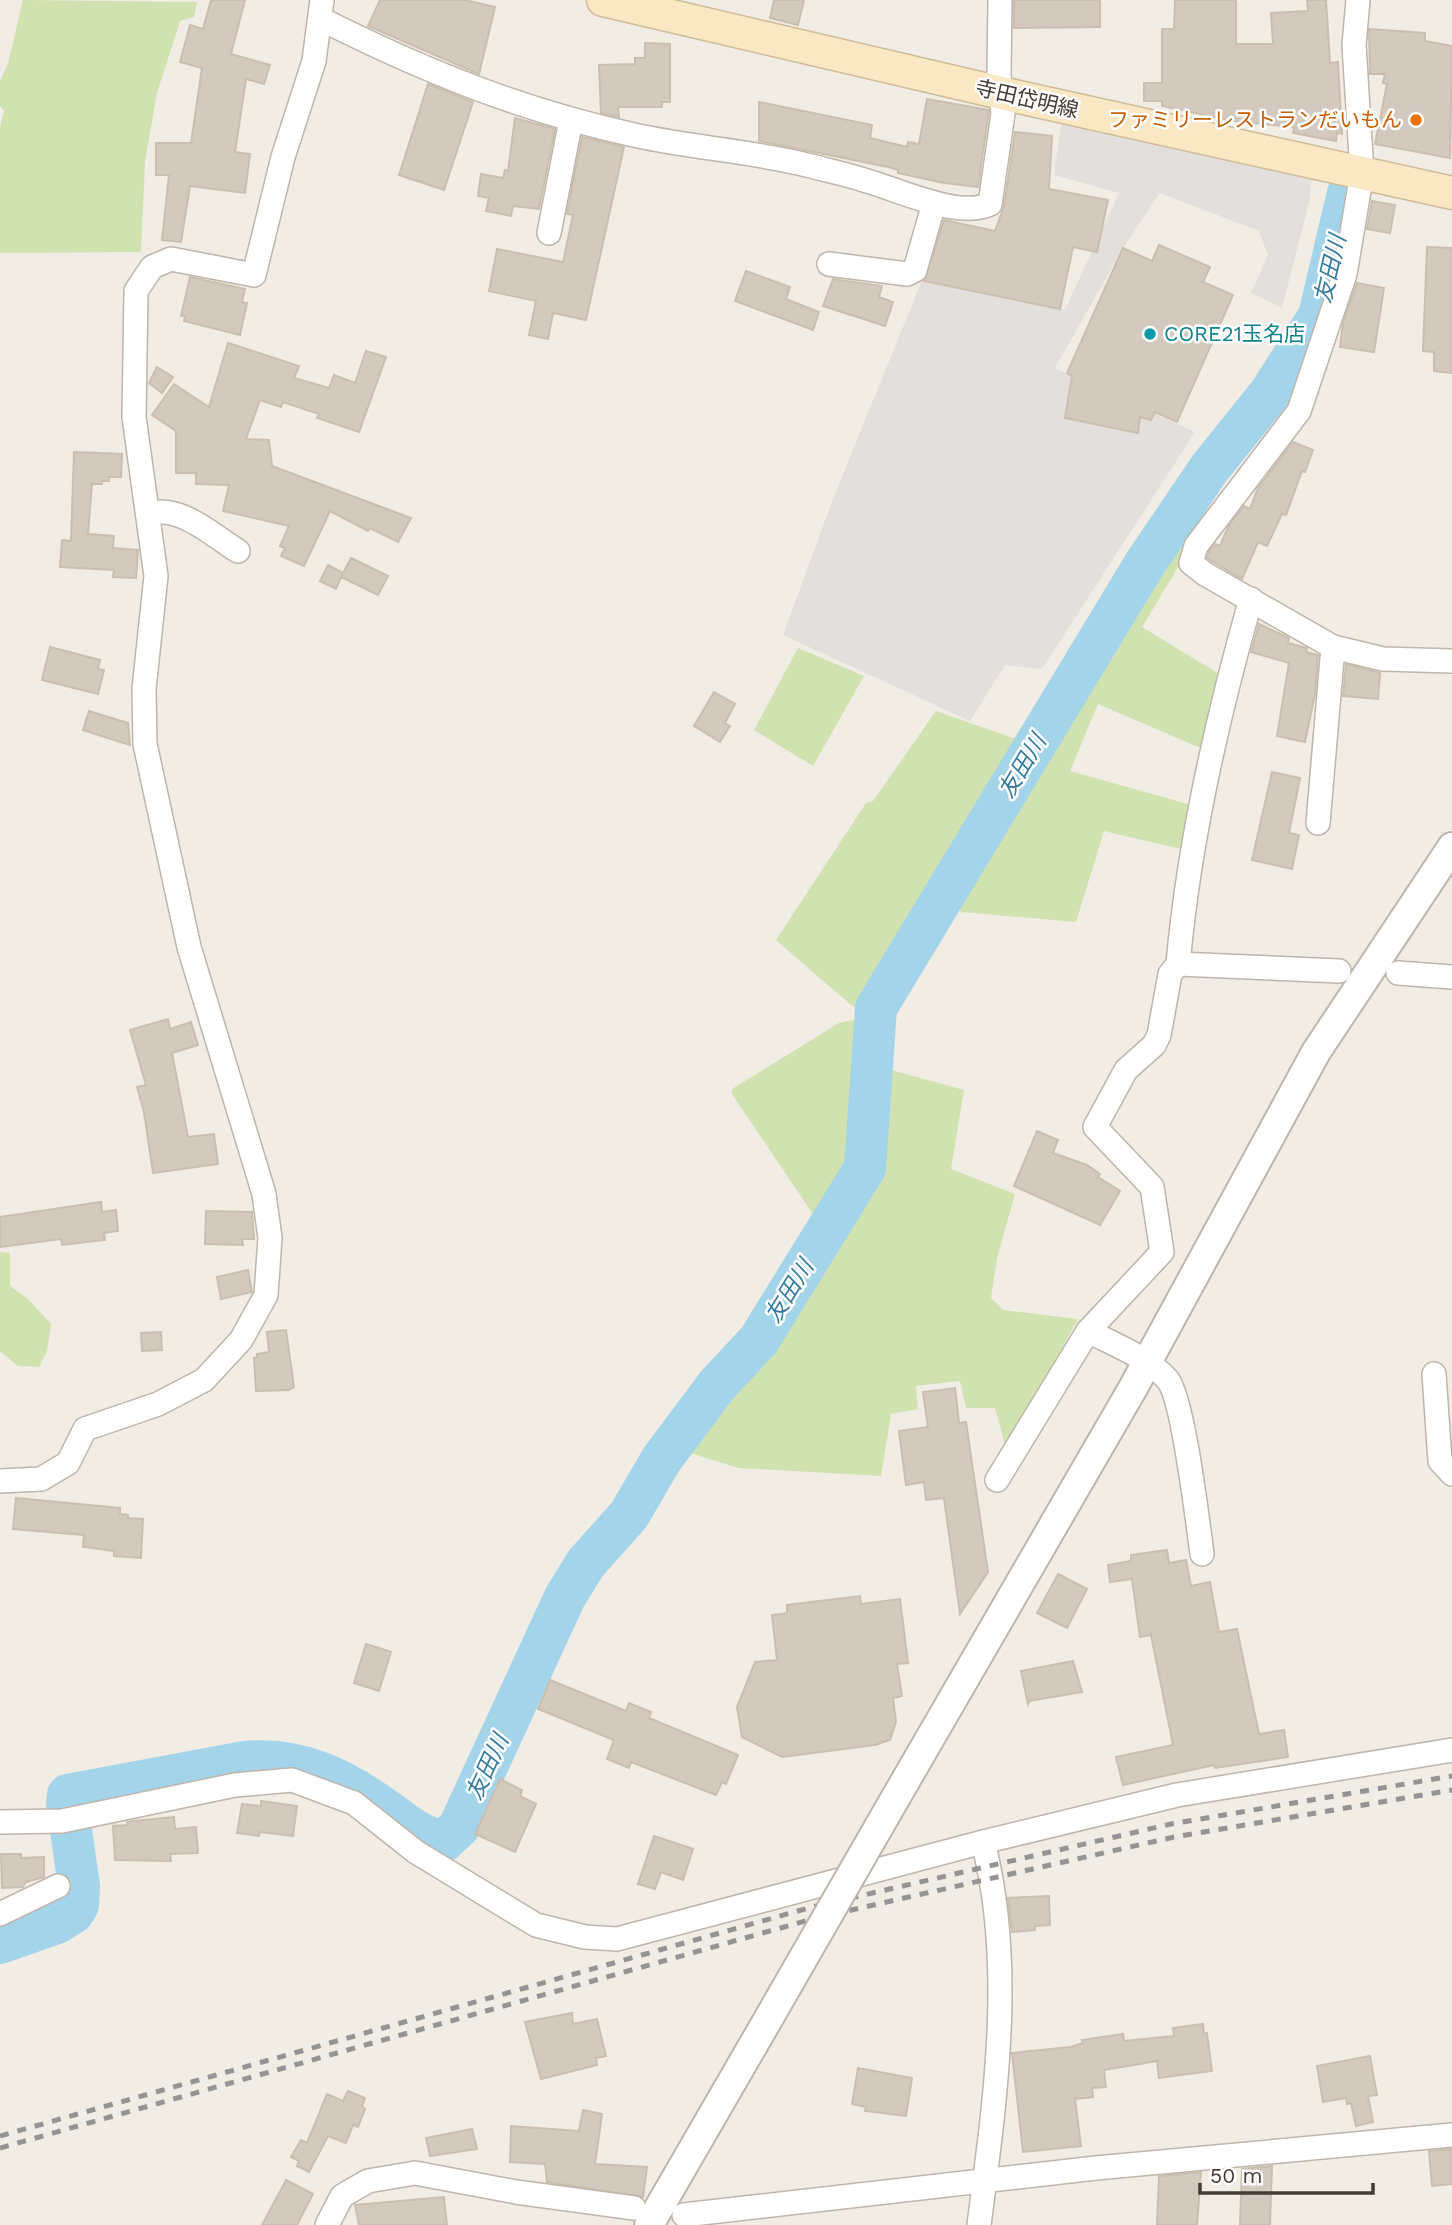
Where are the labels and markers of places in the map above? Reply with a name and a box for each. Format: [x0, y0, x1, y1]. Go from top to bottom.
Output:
place label: ファミリーレストランだいもん [1108, 107, 1402, 132]
marker: ファミリーレストランだいもん [1408, 112, 1424, 128]
place label: CORE21玉名店 [1164, 321, 1305, 346]
marker: CORE21玉名店 [1142, 326, 1158, 342]

